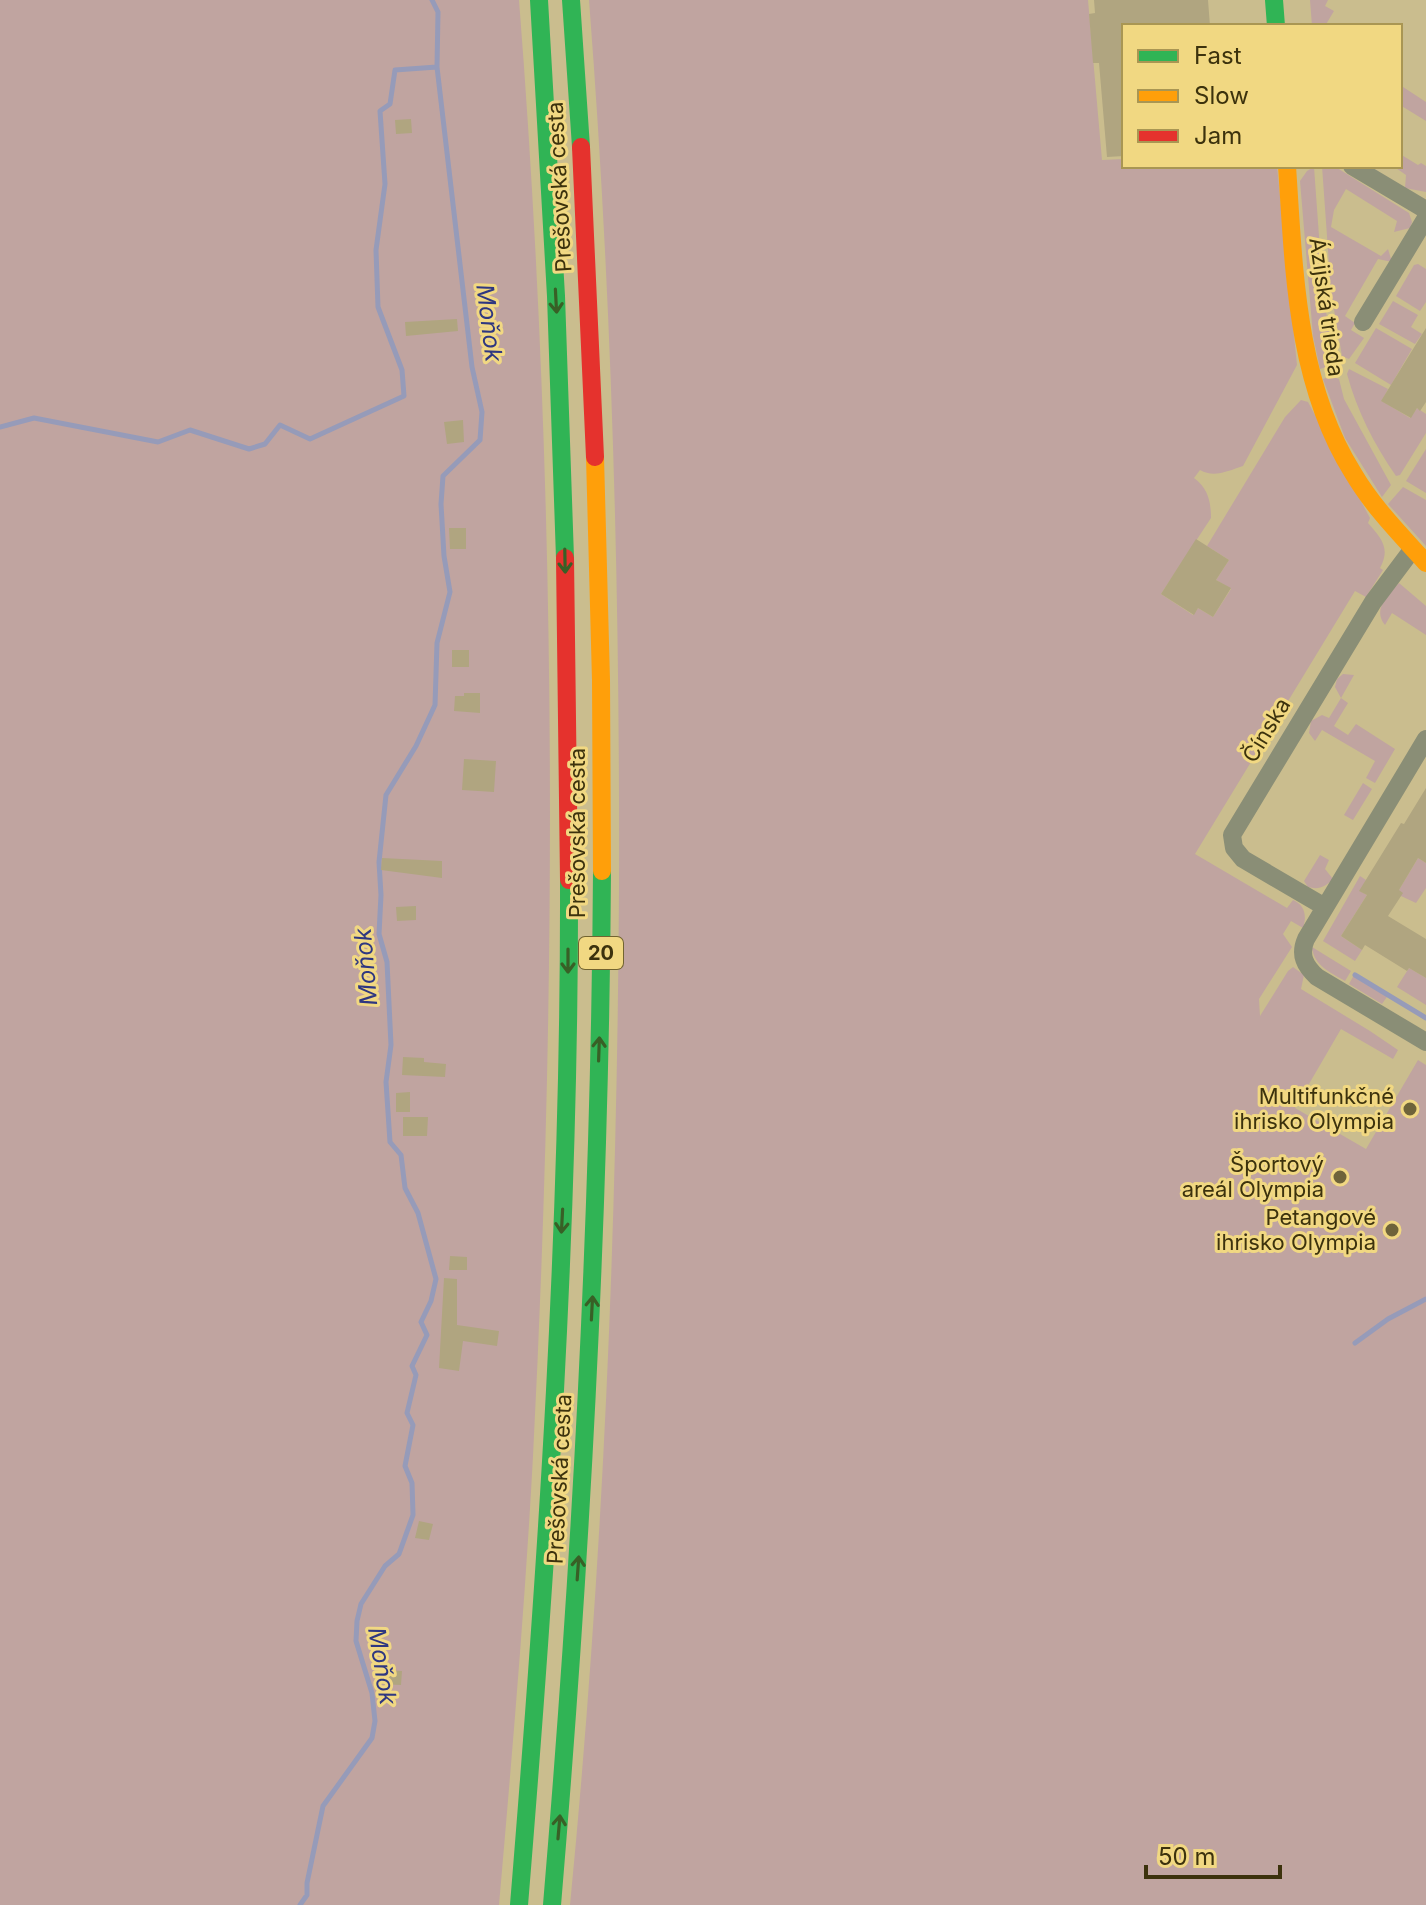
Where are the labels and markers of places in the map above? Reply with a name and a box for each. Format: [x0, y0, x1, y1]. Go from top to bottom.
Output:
place label: Multifunkčné ihrisko Olympia [1234, 1083, 1394, 1134]
marker: Multifunkčné ihrisko Olympia [1401, 1100, 1419, 1118]
place label: Športový areál Olympia [1182, 1151, 1324, 1202]
marker: Športový areál Olympia [1331, 1168, 1349, 1186]
place label: Petangové ihrisko Olympia [1216, 1204, 1376, 1255]
marker: Petangové ihrisko Olympia [1383, 1221, 1401, 1239]

